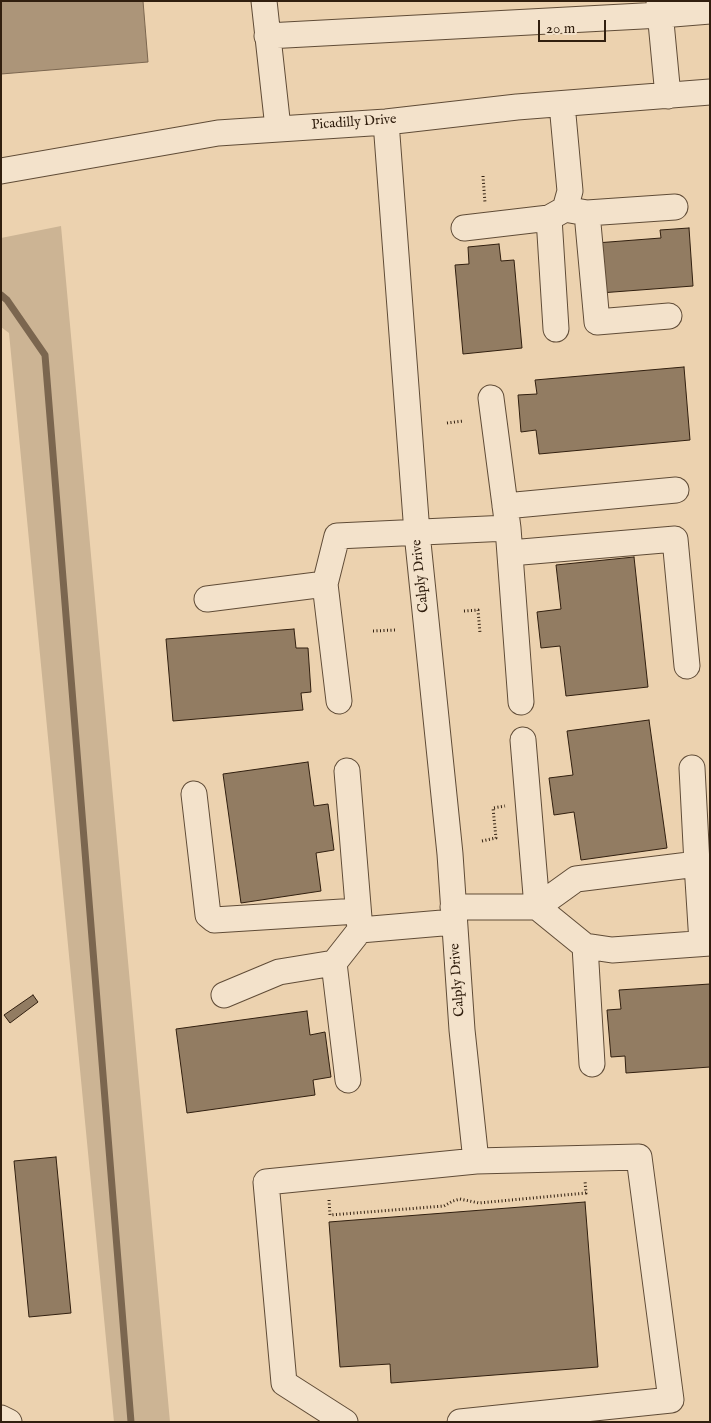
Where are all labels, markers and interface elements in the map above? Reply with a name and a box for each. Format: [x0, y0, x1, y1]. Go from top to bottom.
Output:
scale bar [541, 10, 608, 42]
text: 20 m [546, 19, 575, 38]
street label: Picadilly Drive [311, 112, 397, 134]
street label: Calply Drive [409, 539, 433, 613]
street label: Calply Drive [447, 943, 469, 1017]

